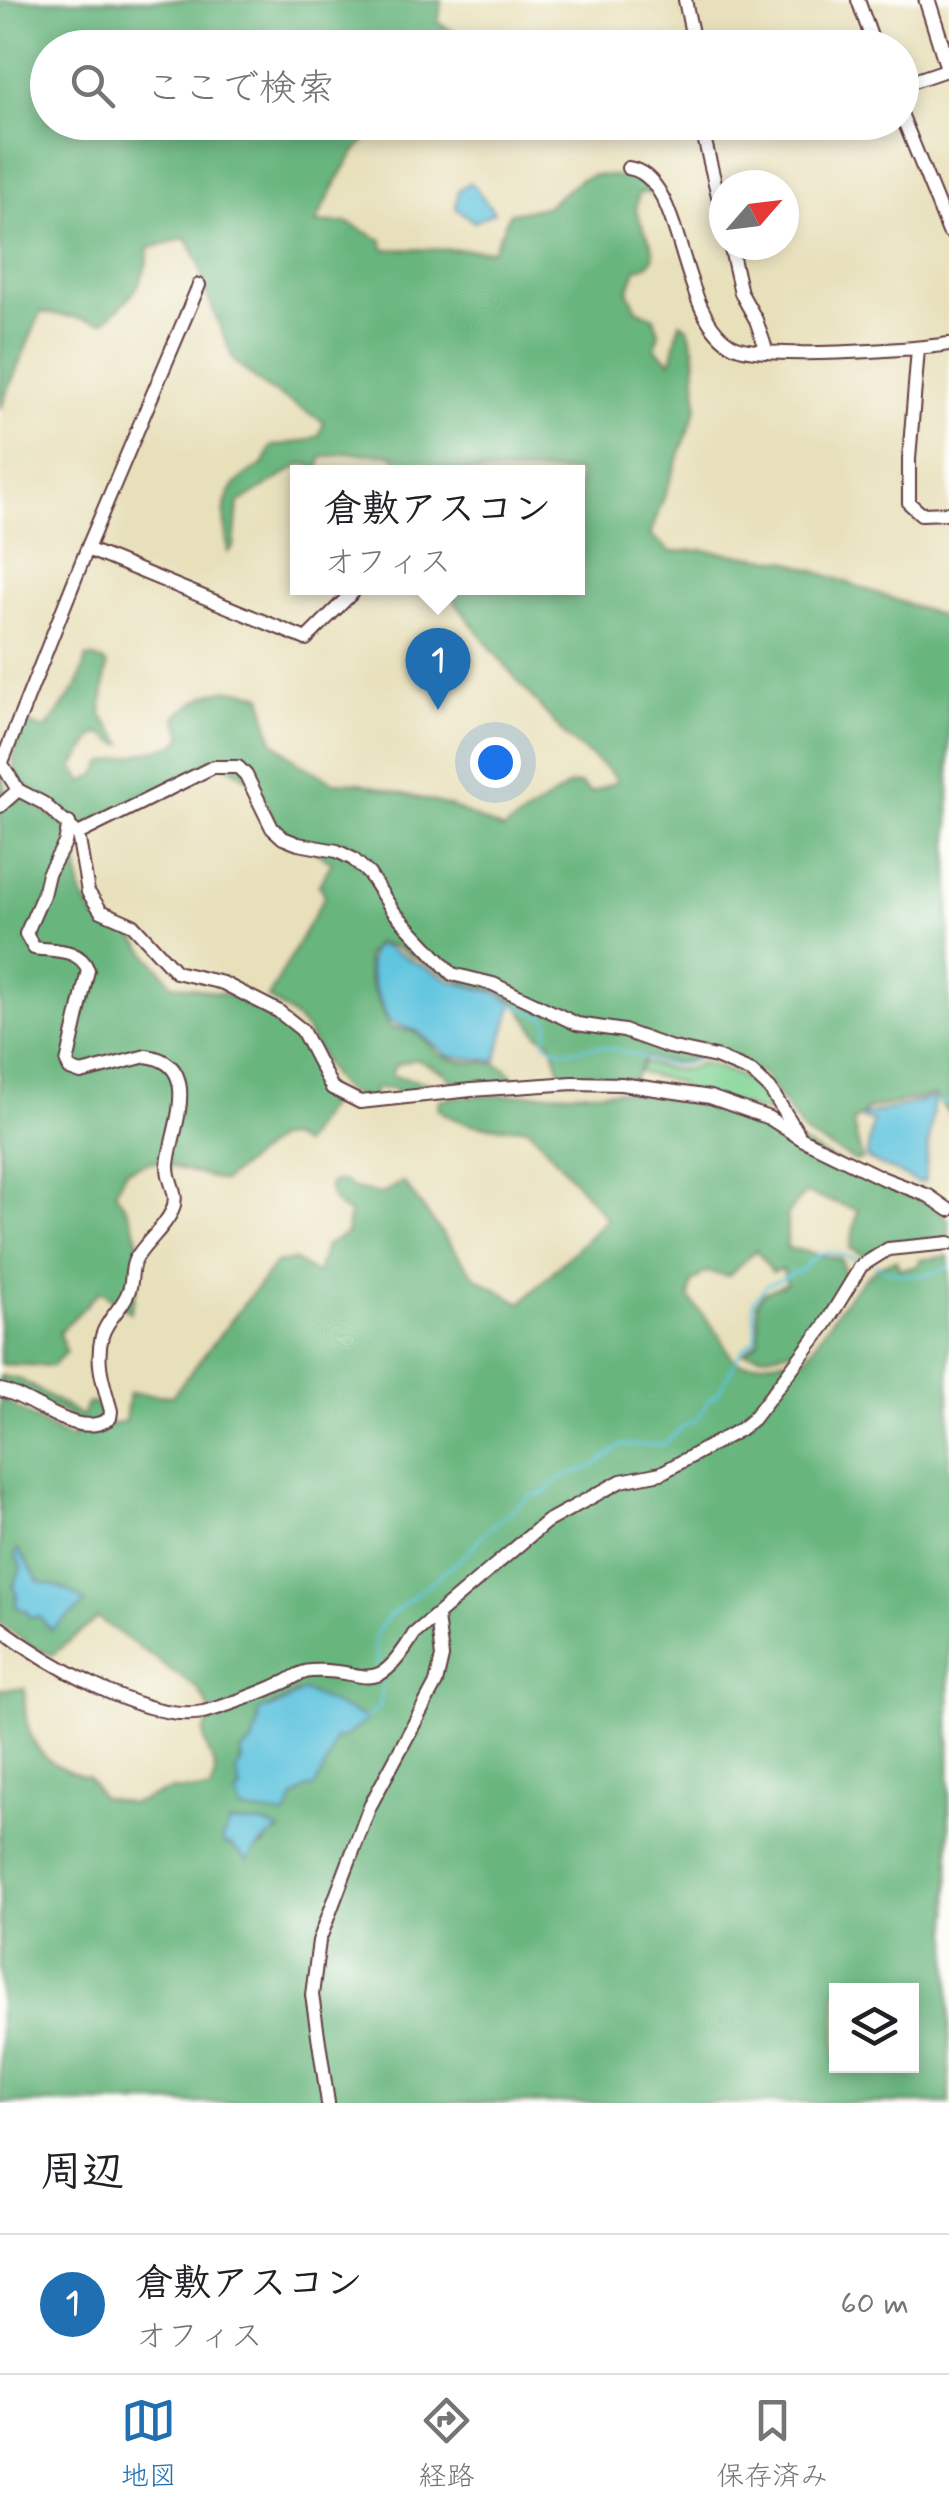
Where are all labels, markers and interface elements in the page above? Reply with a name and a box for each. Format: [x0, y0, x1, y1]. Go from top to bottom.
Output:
search box [30, 30, 919, 140]
icon: search [65, 58, 120, 113]
text: ここで検索 [145, 65, 335, 114]
north arrow [709, 170, 799, 260]
popup [290, 465, 585, 595]
text: 倉敷アスコン [323, 486, 552, 535]
text: オフィス [323, 542, 452, 584]
pin: 1 [406, 628, 470, 710]
your location [470, 737, 521, 788]
map controls [829, 1983, 919, 2073]
button: layers [829, 1983, 919, 2073]
text: 周辺 [40, 2146, 124, 2201]
text: 倉敷アスコン [135, 2260, 363, 2309]
text: 1 [65, 2283, 80, 2325]
text: 60 m [840, 2283, 909, 2325]
text: オフィス [135, 2316, 263, 2358]
tab: 地図 [121, 2393, 177, 2496]
tab: 経路 [418, 2393, 474, 2496]
tab: 保存済み [716, 2393, 828, 2496]

